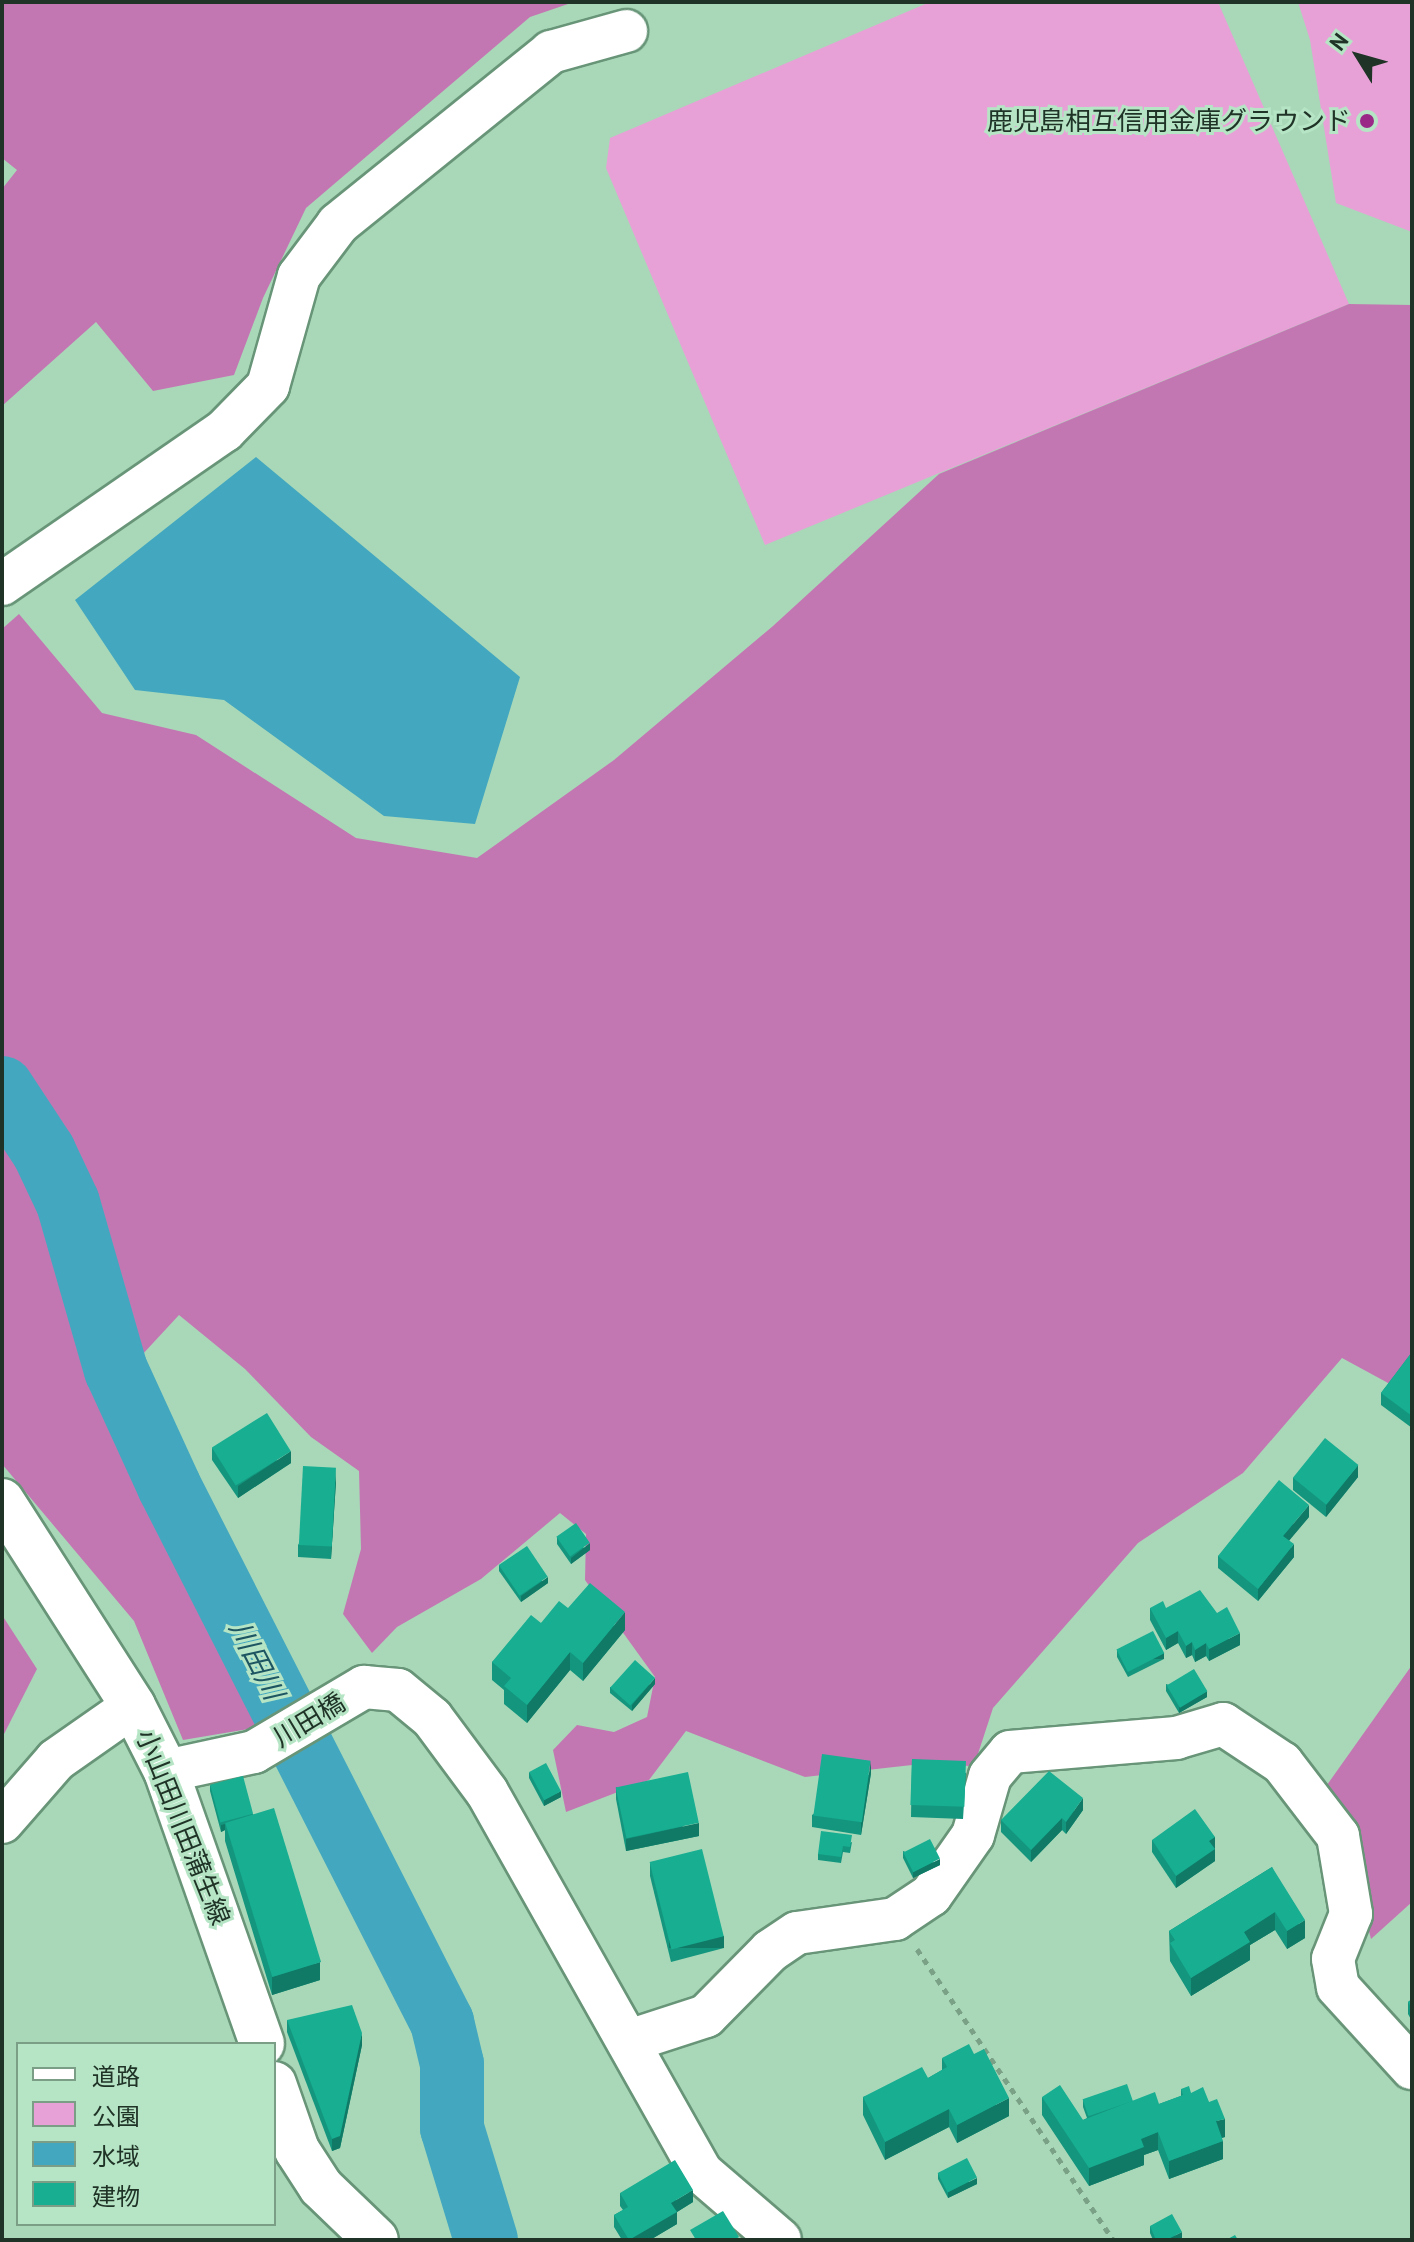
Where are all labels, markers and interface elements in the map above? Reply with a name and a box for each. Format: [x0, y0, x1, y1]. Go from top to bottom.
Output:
north arrow [1318, 16, 1398, 96]
text: N [1323, 27, 1354, 56]
place label: 鹿児島相互信用金庫グラウンド [987, 105, 1351, 137]
marker: 鹿児島相互信用金庫グラウンド [1358, 112, 1376, 130]
water label: 川田川 [223, 1615, 291, 1705]
street label: 川田橋 [268, 1687, 350, 1753]
street label: 小山田川田蒲生線 [130, 1725, 236, 1929]
legend [16, 2042, 276, 2226]
text: 道路 [92, 2061, 140, 2092]
text: 公園 [92, 2101, 140, 2132]
text: 水域 [92, 2141, 140, 2172]
text: 建物 [92, 2181, 140, 2212]

